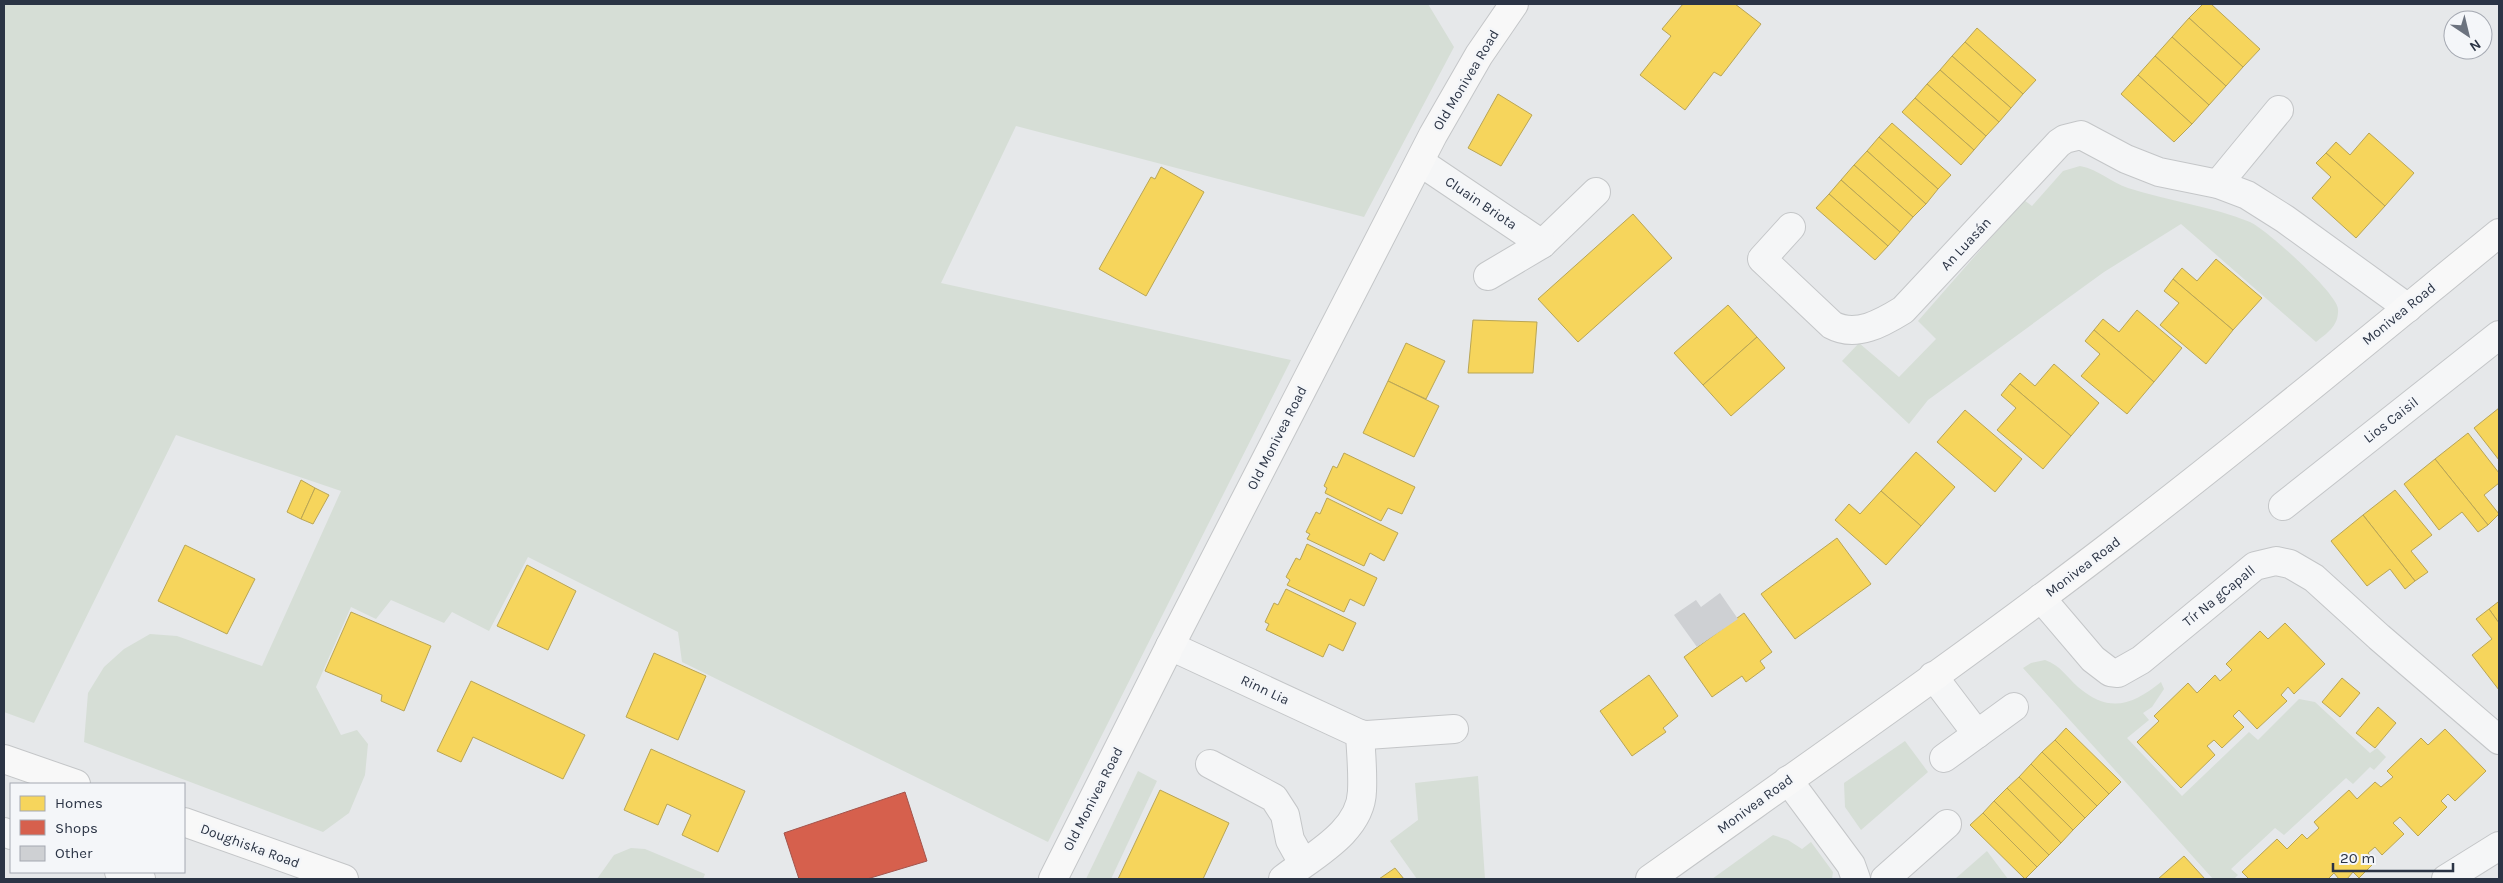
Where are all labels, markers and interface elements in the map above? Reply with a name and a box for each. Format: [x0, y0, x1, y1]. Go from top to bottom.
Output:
north arrow [2443, 10, 2493, 60]
street label: Old Monivea Road [1429, 27, 1503, 133]
text: N [2466, 35, 2484, 55]
street label: Cluain Briota [1442, 173, 1520, 233]
street label: An Luasán [1937, 214, 1995, 274]
street label: Monivea Road [2359, 279, 2439, 349]
street label: Old Monivea Road [1244, 383, 1310, 493]
street label: Lios Caisil [2360, 393, 2422, 447]
street label: Monivea Road [2042, 533, 2124, 601]
street label: Tír Na gCapall [2179, 562, 2259, 630]
street label: Rinn Lia [1238, 671, 1292, 709]
street label: Old Monivea Road [1060, 744, 1126, 854]
street label: Monivea Road [1714, 771, 1796, 837]
legend [10, 783, 185, 873]
text: Homes [55, 794, 103, 812]
text: Shops [55, 819, 98, 837]
street label: Doughiska Road [198, 820, 302, 872]
scale bar [2333, 840, 2453, 872]
text: Other [55, 844, 93, 862]
text: 20 m [2340, 849, 2375, 867]

